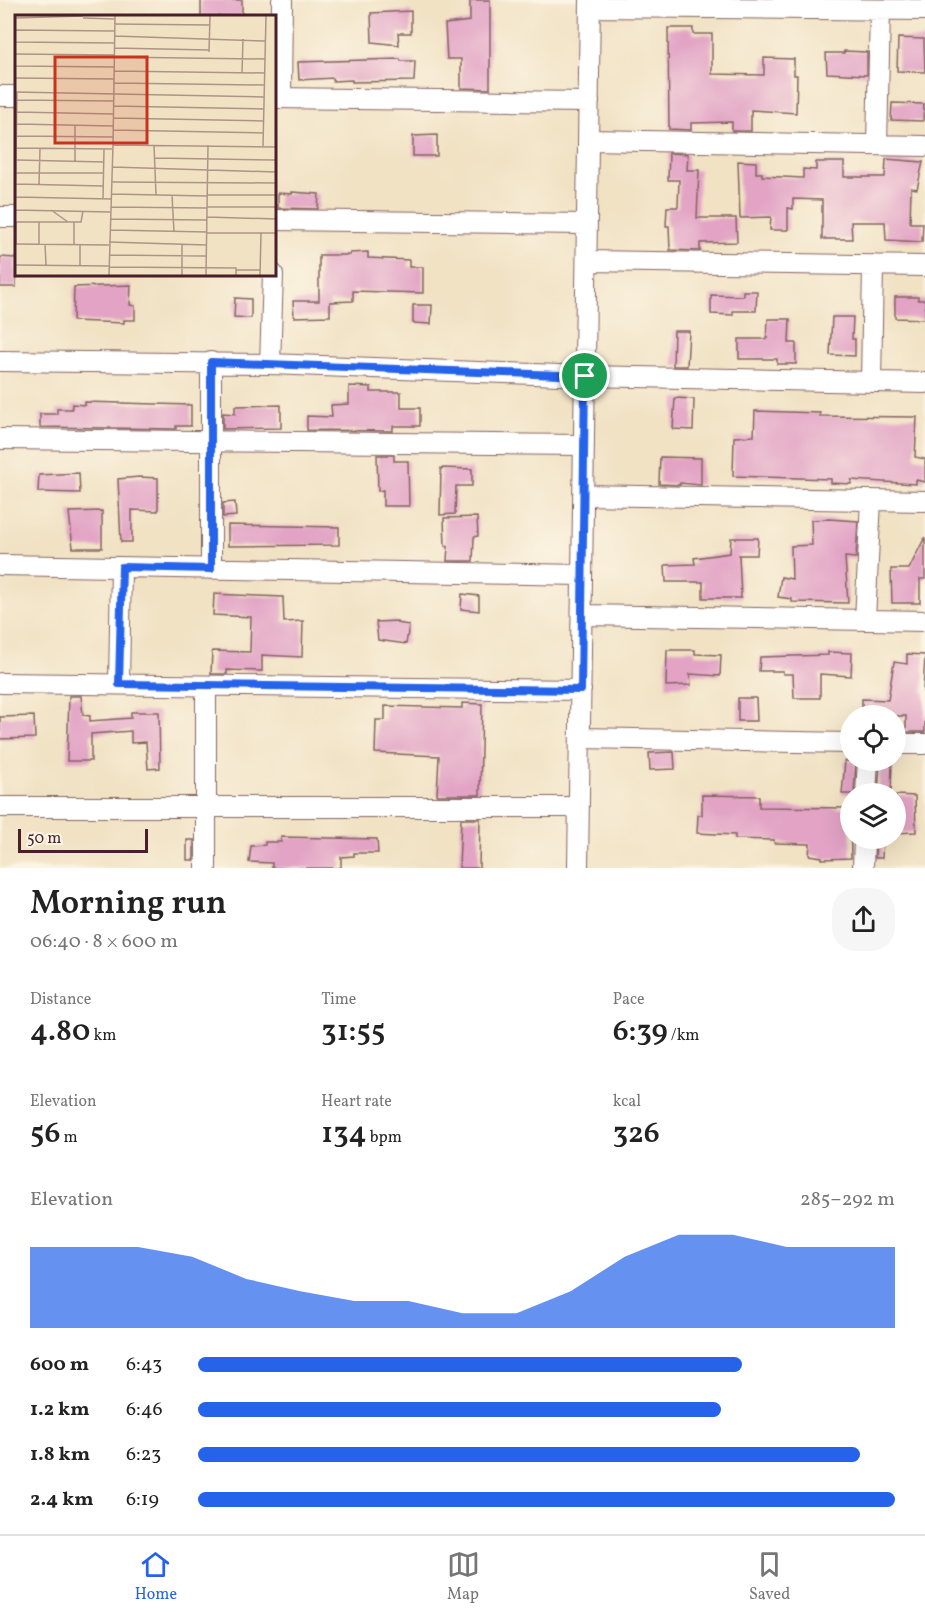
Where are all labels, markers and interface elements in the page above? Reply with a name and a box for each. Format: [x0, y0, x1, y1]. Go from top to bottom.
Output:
inset map [15, 15, 276, 276]
pin [559, 350, 610, 401]
icon: arrive [568, 359, 601, 392]
map controls [840, 705, 906, 849]
button: locate [840, 705, 906, 771]
button: layers [840, 783, 906, 849]
scale bar [18, 826, 148, 854]
text: 50 m [27, 828, 61, 850]
text: Morning run [30, 882, 227, 928]
button: share [832, 888, 895, 951]
text: 06:40 · 8 × 600 m [30, 928, 178, 956]
text: Distance [30, 989, 91, 1011]
text: Time [321, 989, 356, 1011]
text: Pace [613, 989, 645, 1011]
text: 4.80 [30, 1011, 90, 1053]
text: 31:55 [321, 1011, 385, 1053]
text: 6:39 [613, 1011, 668, 1053]
text: km [90, 1025, 116, 1047]
text: /km [668, 1025, 700, 1047]
text: Elevation [30, 1091, 97, 1113]
text: Heart rate [321, 1091, 392, 1113]
text: kcal [613, 1091, 641, 1113]
text: 56 [30, 1113, 60, 1155]
text: 134 [321, 1113, 367, 1155]
text: 326 [613, 1113, 660, 1155]
text: m [60, 1127, 78, 1149]
text: bpm [367, 1127, 402, 1149]
text: Elevation [30, 1186, 113, 1214]
text: 285–292 m [800, 1186, 895, 1214]
text: 600 m [30, 1351, 89, 1379]
text: 6:43 [126, 1351, 162, 1379]
text: 1.2 km [30, 1396, 90, 1424]
text: 6:46 [126, 1396, 163, 1424]
text: 1.8 km [30, 1441, 90, 1469]
text: 6:23 [126, 1441, 161, 1469]
text: 2.4 km [30, 1486, 94, 1514]
text: 6:19 [126, 1486, 159, 1514]
tab: Home [135, 1548, 177, 1606]
tab: Map [447, 1548, 480, 1606]
tab: Saved [749, 1548, 790, 1606]

